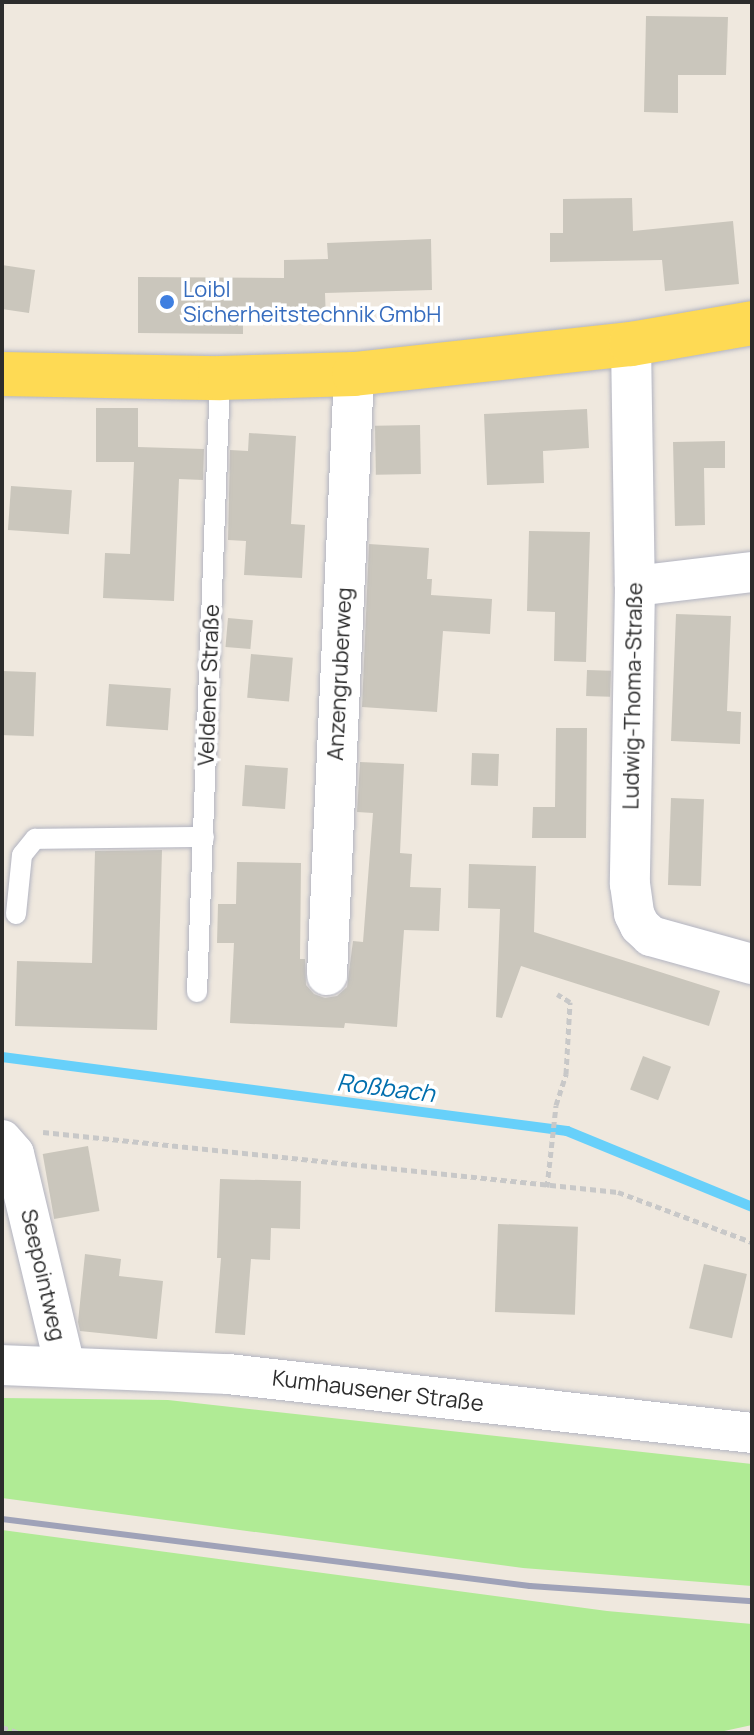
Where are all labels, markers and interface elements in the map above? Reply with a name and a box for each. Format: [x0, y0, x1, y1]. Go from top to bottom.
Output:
place label: Loibl Sicherheitstechnik GmbH [183, 276, 441, 328]
marker: Loibl Sicherheitstechnik GmbH [158, 293, 176, 311]
street label: Ludwig-Thoma-Straße [618, 582, 648, 810]
street label: Anzengruberweg [322, 587, 358, 761]
street label: Veldener Straße [193, 604, 225, 766]
water label: Roßbach [335, 1067, 437, 1107]
street label: Seepointweg [15, 1207, 71, 1343]
street label: Kumhausener Straße [271, 1365, 485, 1417]

